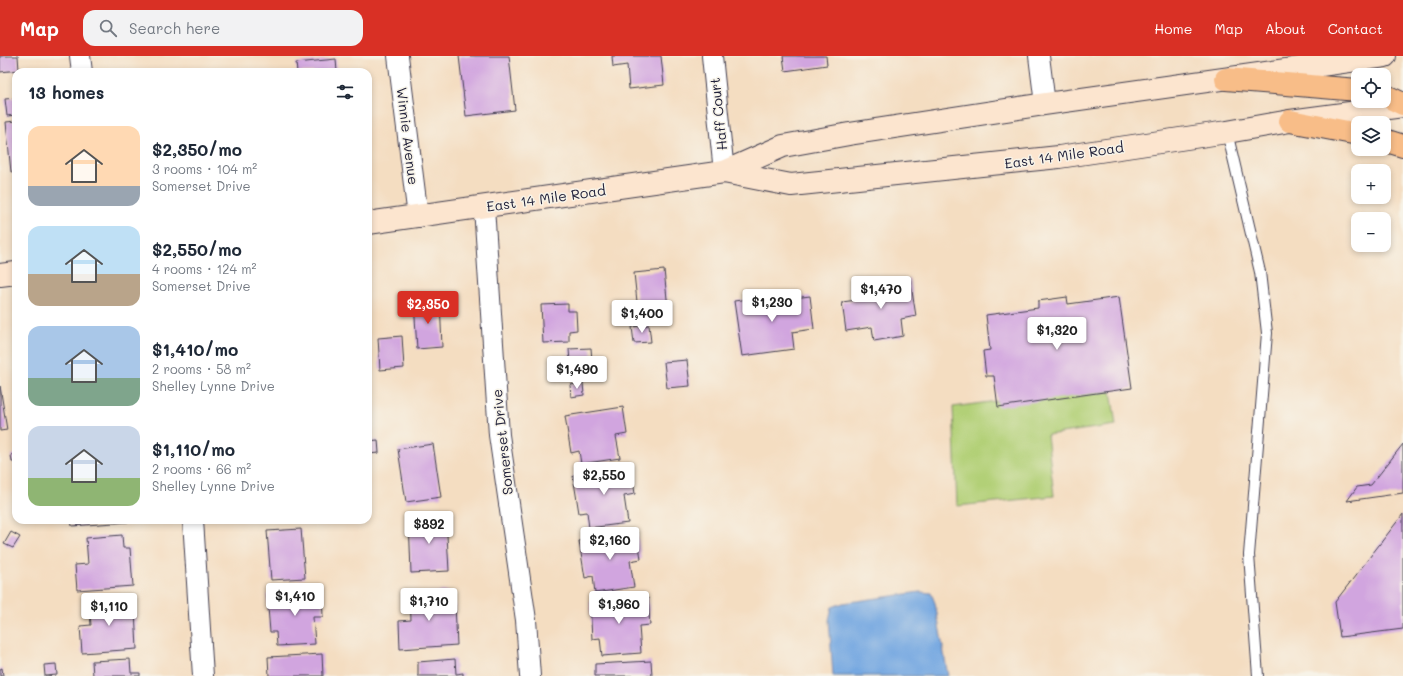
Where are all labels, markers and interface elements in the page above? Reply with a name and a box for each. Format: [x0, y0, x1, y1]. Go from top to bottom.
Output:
search box [83, 10, 363, 46]
text: Map [20, 16, 59, 41]
icon: search [97, 17, 119, 39]
text: Search here [129, 18, 220, 38]
text: Home [1154, 19, 1192, 38]
text: Map [1214, 19, 1243, 38]
text: About [1265, 19, 1306, 38]
text: Contact [1328, 19, 1383, 38]
map controls [1351, 68, 1391, 252]
button: locate [1351, 68, 1391, 108]
street label: Haff Court [705, 77, 731, 151]
text: 13 homes [28, 81, 104, 103]
icon: filters [334, 81, 356, 103]
street label: Winnie Avenue [393, 86, 423, 186]
button: layers [1351, 116, 1391, 156]
street label: East 14 Mile Road [1003, 137, 1125, 173]
text: $2,350/mo [152, 138, 242, 160]
icon: home [60, 142, 108, 190]
text: 3 rooms · 104 m² [152, 160, 257, 177]
button: + [1351, 164, 1391, 204]
text: Somerset Drive [152, 177, 251, 194]
street label: East 14 Mile Road [485, 180, 607, 216]
button: − [1351, 212, 1391, 252]
text: $2,550/mo [152, 238, 242, 260]
icon: home [60, 242, 108, 290]
text: 4 rooms · 124 m² [152, 260, 257, 277]
pin: $1,470 [848, 276, 914, 310]
text: Somerset Drive [152, 277, 251, 294]
text: $1,470 [860, 280, 902, 297]
pin: $1,230 [739, 289, 805, 323]
pin: $2,350 [395, 291, 461, 325]
text: $1,230 [751, 293, 793, 310]
text: $2,350 [406, 295, 450, 312]
pin: $1,400 [609, 300, 675, 334]
text: $1,400 [621, 304, 663, 321]
pin: $1,320 [1024, 317, 1090, 351]
text: $1,320 [1036, 321, 1078, 338]
text: $1,410/mo [152, 338, 238, 360]
icon: home [60, 342, 108, 390]
pin: $1,490 [544, 356, 610, 390]
text: 2 rooms · 58 m² [152, 360, 251, 377]
text: $1,490 [556, 360, 598, 377]
text: Shelley Lynne Drive [152, 377, 275, 394]
street label: Somerset Drive [487, 388, 517, 496]
text: $1,110/mo [152, 438, 235, 460]
icon: home [60, 442, 108, 490]
text: 2 rooms · 66 m² [152, 460, 251, 477]
pin: $2,550 [571, 462, 637, 496]
text: $2,550 [583, 466, 625, 483]
text: Shelley Lynne Drive [152, 477, 275, 494]
pin: $892 [405, 511, 453, 545]
text: $892 [413, 515, 445, 532]
pin: $2,160 [577, 527, 643, 561]
text: $2,160 [589, 531, 631, 548]
pin: $1,410 [262, 583, 328, 617]
text: $1,410 [275, 587, 315, 604]
pin: $1,710 [396, 588, 462, 622]
pin: $1,960 [586, 591, 652, 625]
text: $1,710 [409, 592, 449, 609]
pin: $1,110 [76, 593, 142, 627]
text: $1,960 [598, 595, 640, 612]
text: $1,110 [90, 597, 128, 614]

